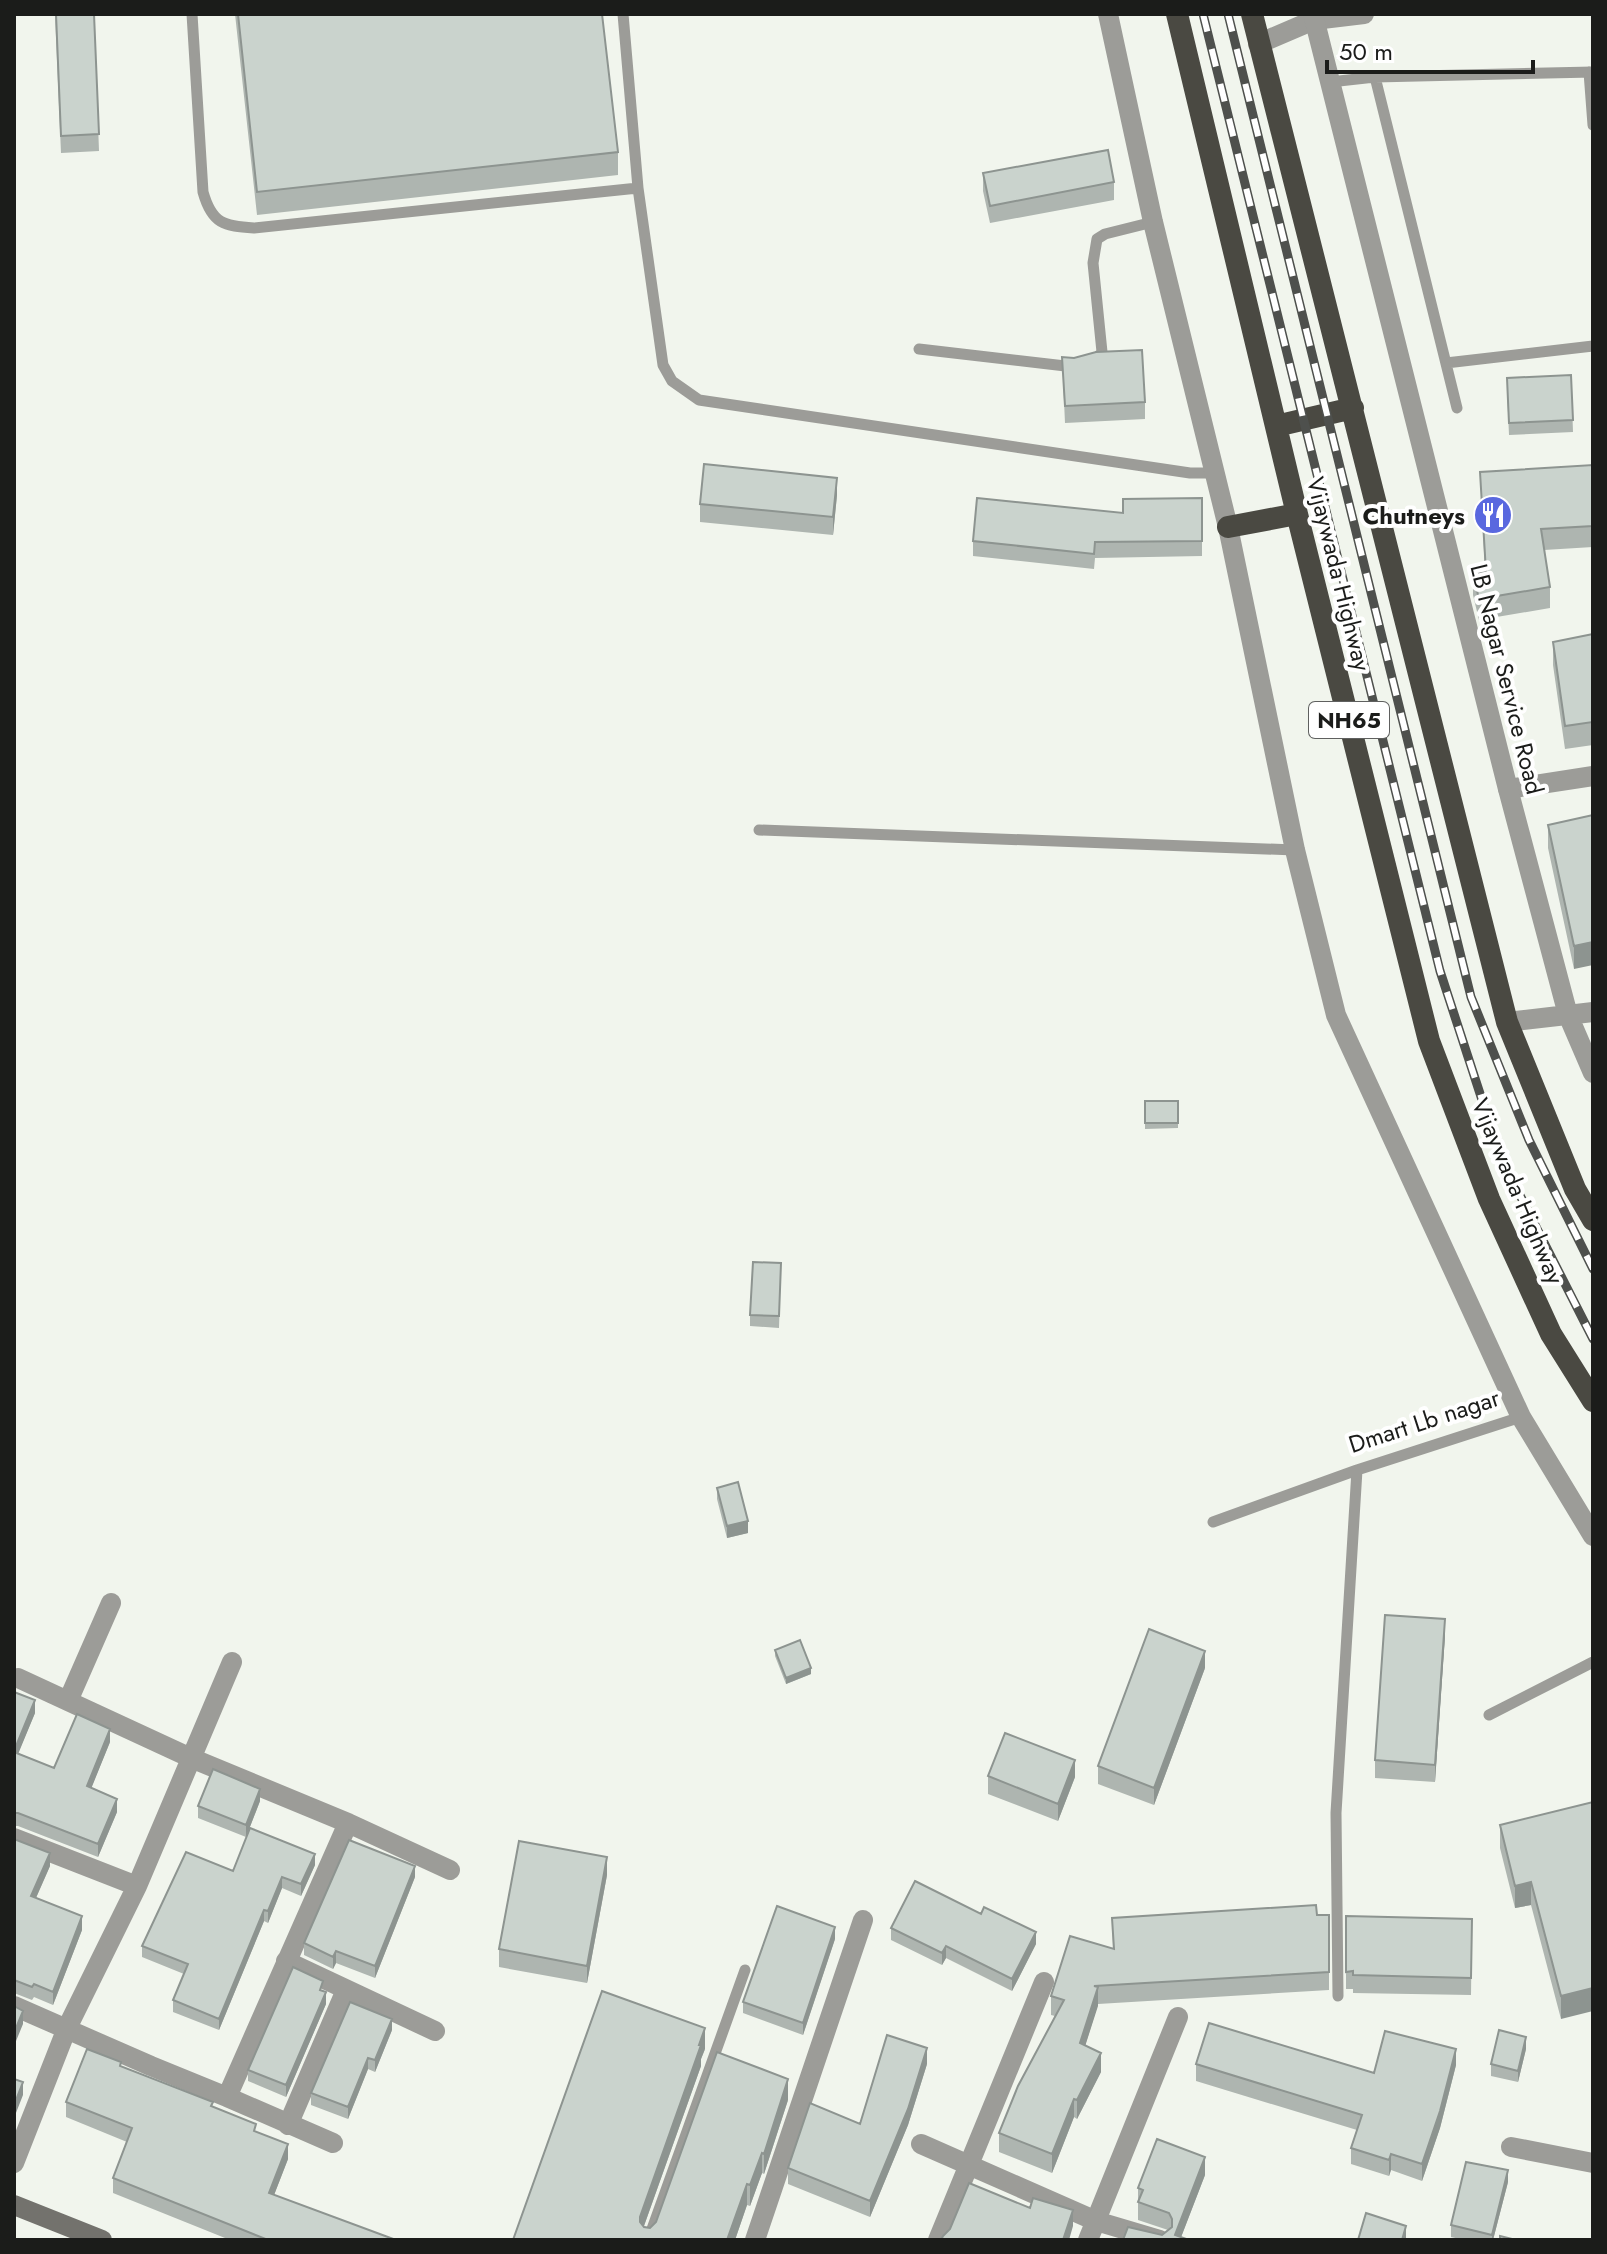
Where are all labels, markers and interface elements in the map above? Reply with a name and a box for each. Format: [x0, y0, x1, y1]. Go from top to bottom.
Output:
scale bar [1327, 24, 1533, 74]
text: 50 m [1339, 34, 1393, 69]
street label: Vijaywada Highway [1298, 473, 1380, 675]
restaurant icon: Chutneys [1472, 494, 1514, 536]
place label: Chutneys [1362, 498, 1465, 533]
street label: LB Nagar Service Road [1461, 560, 1553, 798]
road number: NH65 [1309, 702, 1389, 738]
street label: Vijaywada Highway [1463, 1093, 1573, 1290]
street label: Dmart Lb nagar [1344, 1380, 1505, 1462]

